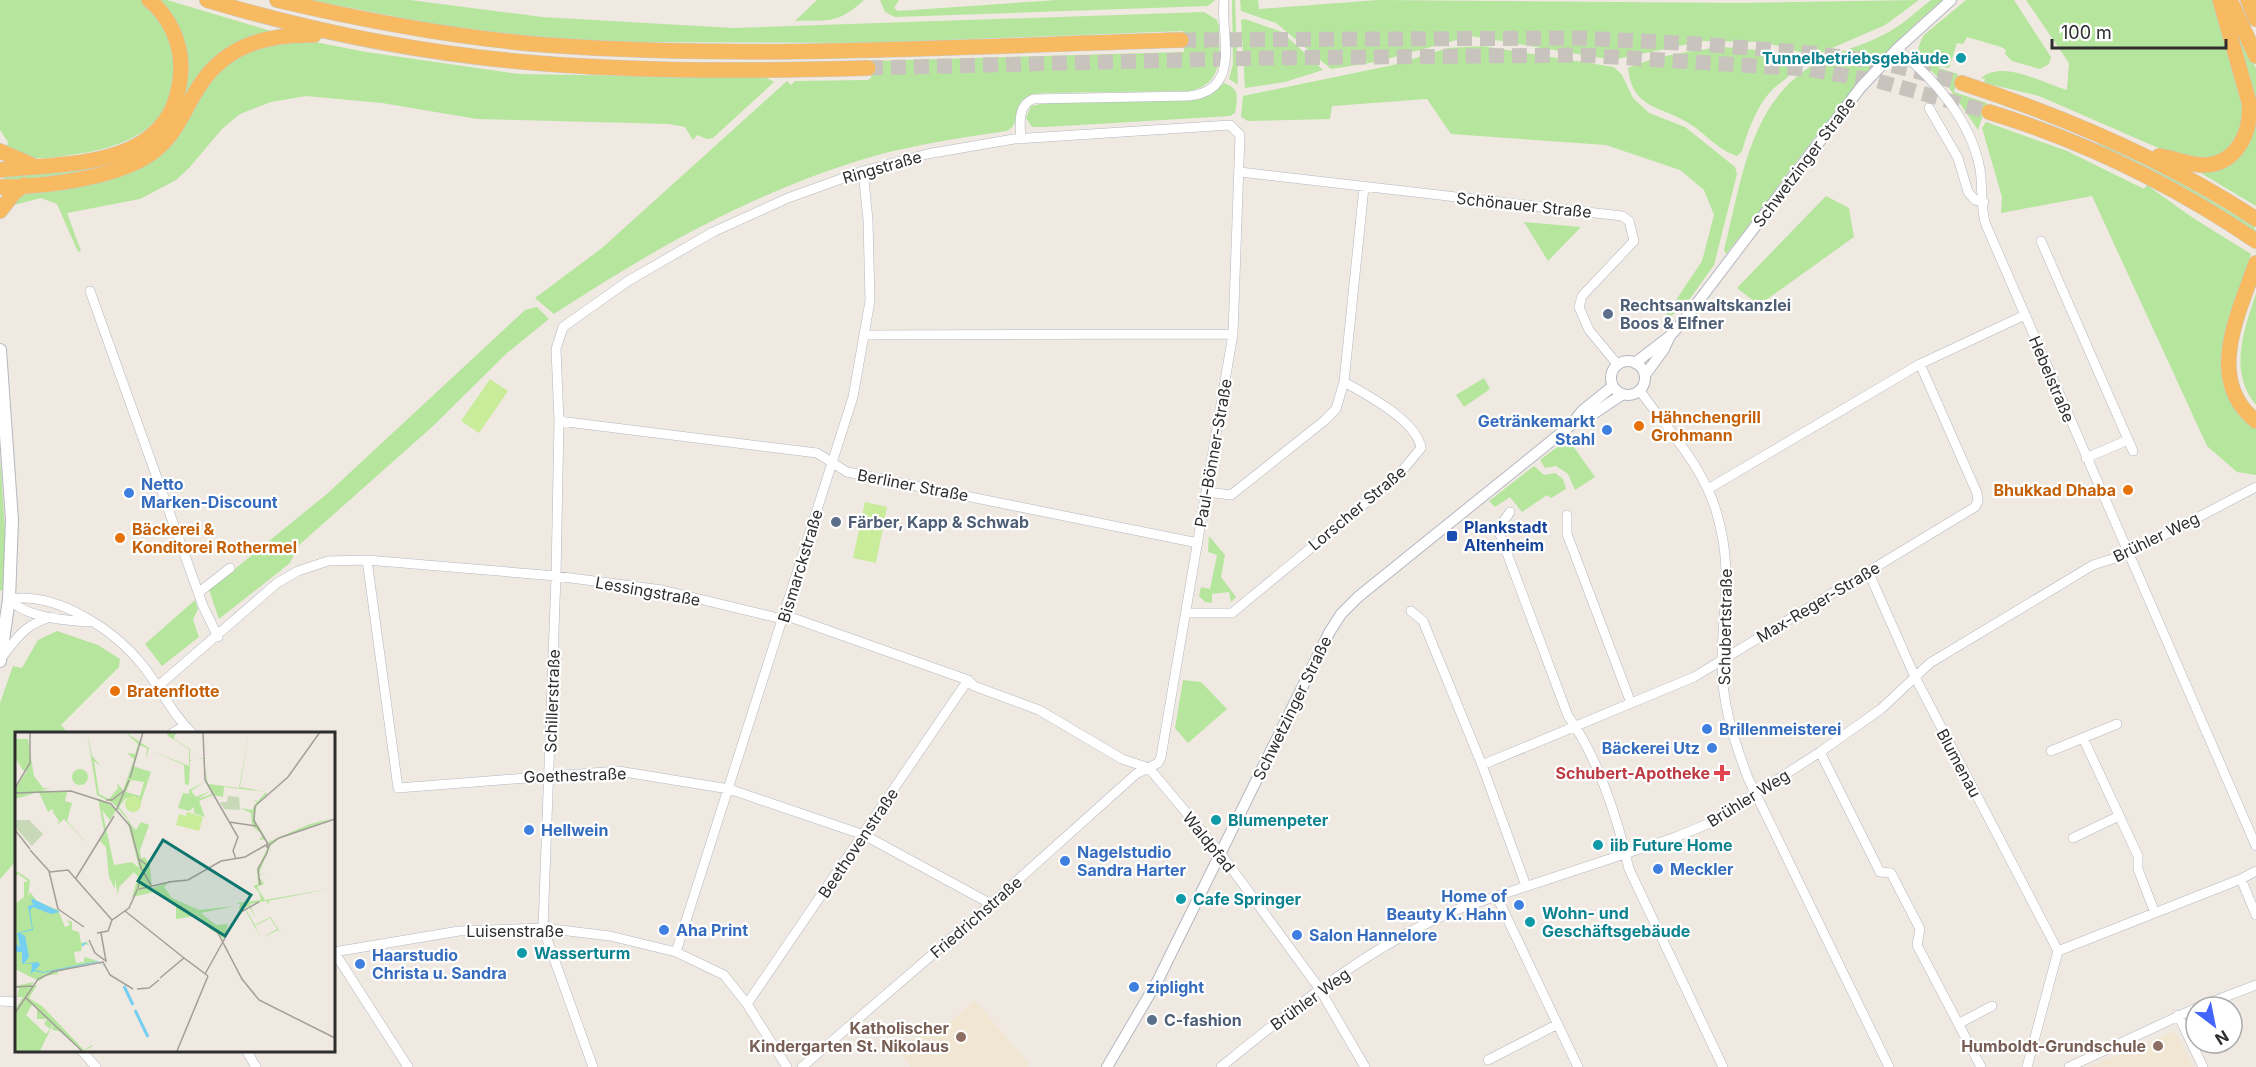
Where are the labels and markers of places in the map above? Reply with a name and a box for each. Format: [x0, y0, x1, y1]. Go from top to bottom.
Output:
place label: Tunnelbetriebsgebäude [1762, 48, 1949, 68]
marker: Tunnelbetriebsgebäude [1954, 51, 1968, 65]
place label: Rechtsanwaltskanzlei Boos & Elfner [1620, 295, 1791, 333]
marker: Rechtsanwaltskanzlei Boos & Elfner [1601, 307, 1615, 321]
place label: Hähnchengrill Grohmann [1651, 407, 1761, 445]
place label: Getränkemarkt Stahl [1478, 411, 1595, 449]
marker: Hähnchengrill Grohmann [1632, 419, 1646, 433]
marker: Getränkemarkt Stahl [1600, 423, 1614, 437]
place label: Netto Marken-Discount [141, 474, 278, 512]
place label: Bhukkad Dhaba [1993, 480, 2116, 500]
marker: Bhukkad Dhaba [2121, 483, 2135, 497]
marker: Netto Marken-Discount [122, 486, 136, 500]
place label: Färber, Kapp & Schwab [848, 512, 1029, 532]
marker: Färber, Kapp & Schwab [829, 515, 843, 529]
place label: Plankstadt Altenheim [1464, 517, 1548, 555]
place label: Bäckerei & Konditorei Rothermel [132, 519, 297, 557]
marker: Plankstadt Altenheim [1445, 529, 1459, 543]
marker: Bäckerei & Konditorei Rothermel [113, 531, 127, 545]
place label: Bratenflotte [127, 681, 219, 701]
marker: Bratenflotte [108, 684, 122, 698]
place label: Brillenmeisterei [1719, 719, 1841, 739]
marker: Brillenmeisterei [1700, 722, 1714, 736]
place label: Bäckerei Utz [1602, 738, 1700, 758]
marker: Bäckerei Utz [1705, 741, 1719, 755]
place label: Schubert-Apotheke [1556, 763, 1710, 783]
marker: Schubert-Apotheke [1715, 766, 1729, 780]
place label: Blumenpeter [1228, 810, 1329, 830]
marker: Blumenpeter [1209, 813, 1223, 827]
place label: Hellwein [541, 820, 608, 840]
marker: Hellwein [522, 823, 536, 837]
place label: iib Future Home [1610, 835, 1733, 855]
marker: iib Future Home [1591, 838, 1605, 852]
place label: Nagelstudio Sandra Harter [1077, 842, 1186, 880]
marker: Nagelstudio Sandra Harter [1058, 854, 1072, 868]
place label: Meckler [1670, 859, 1734, 879]
marker: Meckler [1651, 862, 1665, 876]
place label: Home of Beauty K. Hahn [1387, 886, 1508, 924]
place label: Cafe Springer [1193, 889, 1302, 909]
marker: Cafe Springer [1174, 892, 1188, 906]
marker: Home of Beauty K. Hahn [1512, 898, 1526, 912]
place label: Wohn- und Geschäftsgebäude [1542, 903, 1690, 941]
marker: Wohn- und Geschäftsgebäude [1523, 915, 1537, 929]
place label: Aha Print [676, 920, 748, 940]
marker: Aha Print [657, 923, 671, 937]
place label: Salon Hannelore [1309, 925, 1437, 945]
marker: Salon Hannelore [1290, 928, 1304, 942]
place label: Wasserturm [534, 943, 630, 963]
place label: Haarstudio Christa u. Sandra [372, 945, 507, 983]
marker: Wasserturm [515, 946, 529, 960]
marker: Haarstudio Christa u. Sandra [353, 957, 367, 971]
place label: ziplight [1146, 977, 1204, 997]
marker: ziplight [1127, 980, 1141, 994]
place label: C-fashion [1164, 1010, 1242, 1030]
marker: C-fashion [1145, 1013, 1159, 1027]
place label: Katholischer Kindergarten St. Nikolaus [749, 1018, 949, 1056]
marker: Katholischer Kindergarten St. Nikolaus [954, 1030, 968, 1044]
place label: Humboldt-Grundschule [1961, 1036, 2146, 1056]
marker: Humboldt-Grundschule [2151, 1039, 2165, 1053]

